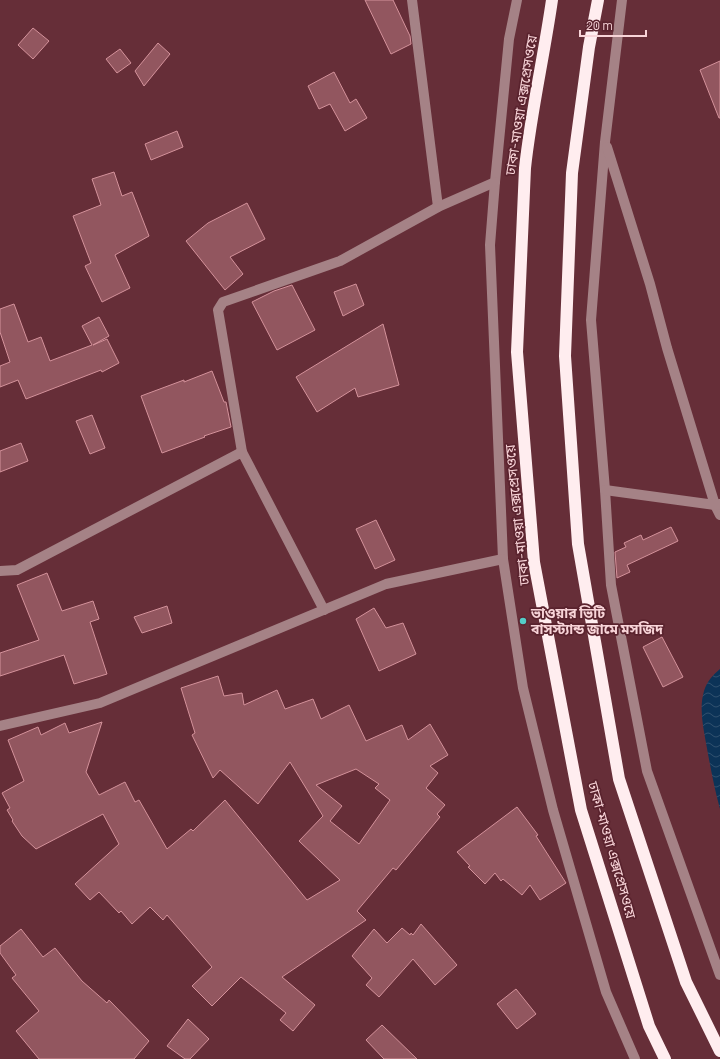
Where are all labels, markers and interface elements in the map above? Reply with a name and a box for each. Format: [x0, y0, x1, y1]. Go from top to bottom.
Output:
scale bar [580, 12, 646, 38]
text: 20 m [586, 17, 613, 34]
street label: ঢাকা-মাওয়া এক্সপ্রেসওয়ে [500, 33, 541, 177]
street label: ঢাকা-মাওয়া এক্সপ্রেসওয়ে [500, 443, 533, 587]
place label: ভাওয়ার ভিটি বাসস্ট্যান্ড জামে মসজিদ [530, 603, 664, 638]
marker: ভাওয়ার ভিটি বাসস্ট্যান্ড জামে মসজিদ [518, 616, 528, 626]
street label: ঢাকা-মাওয়া এক্সপ্রেসওয়ে [584, 778, 641, 921]

